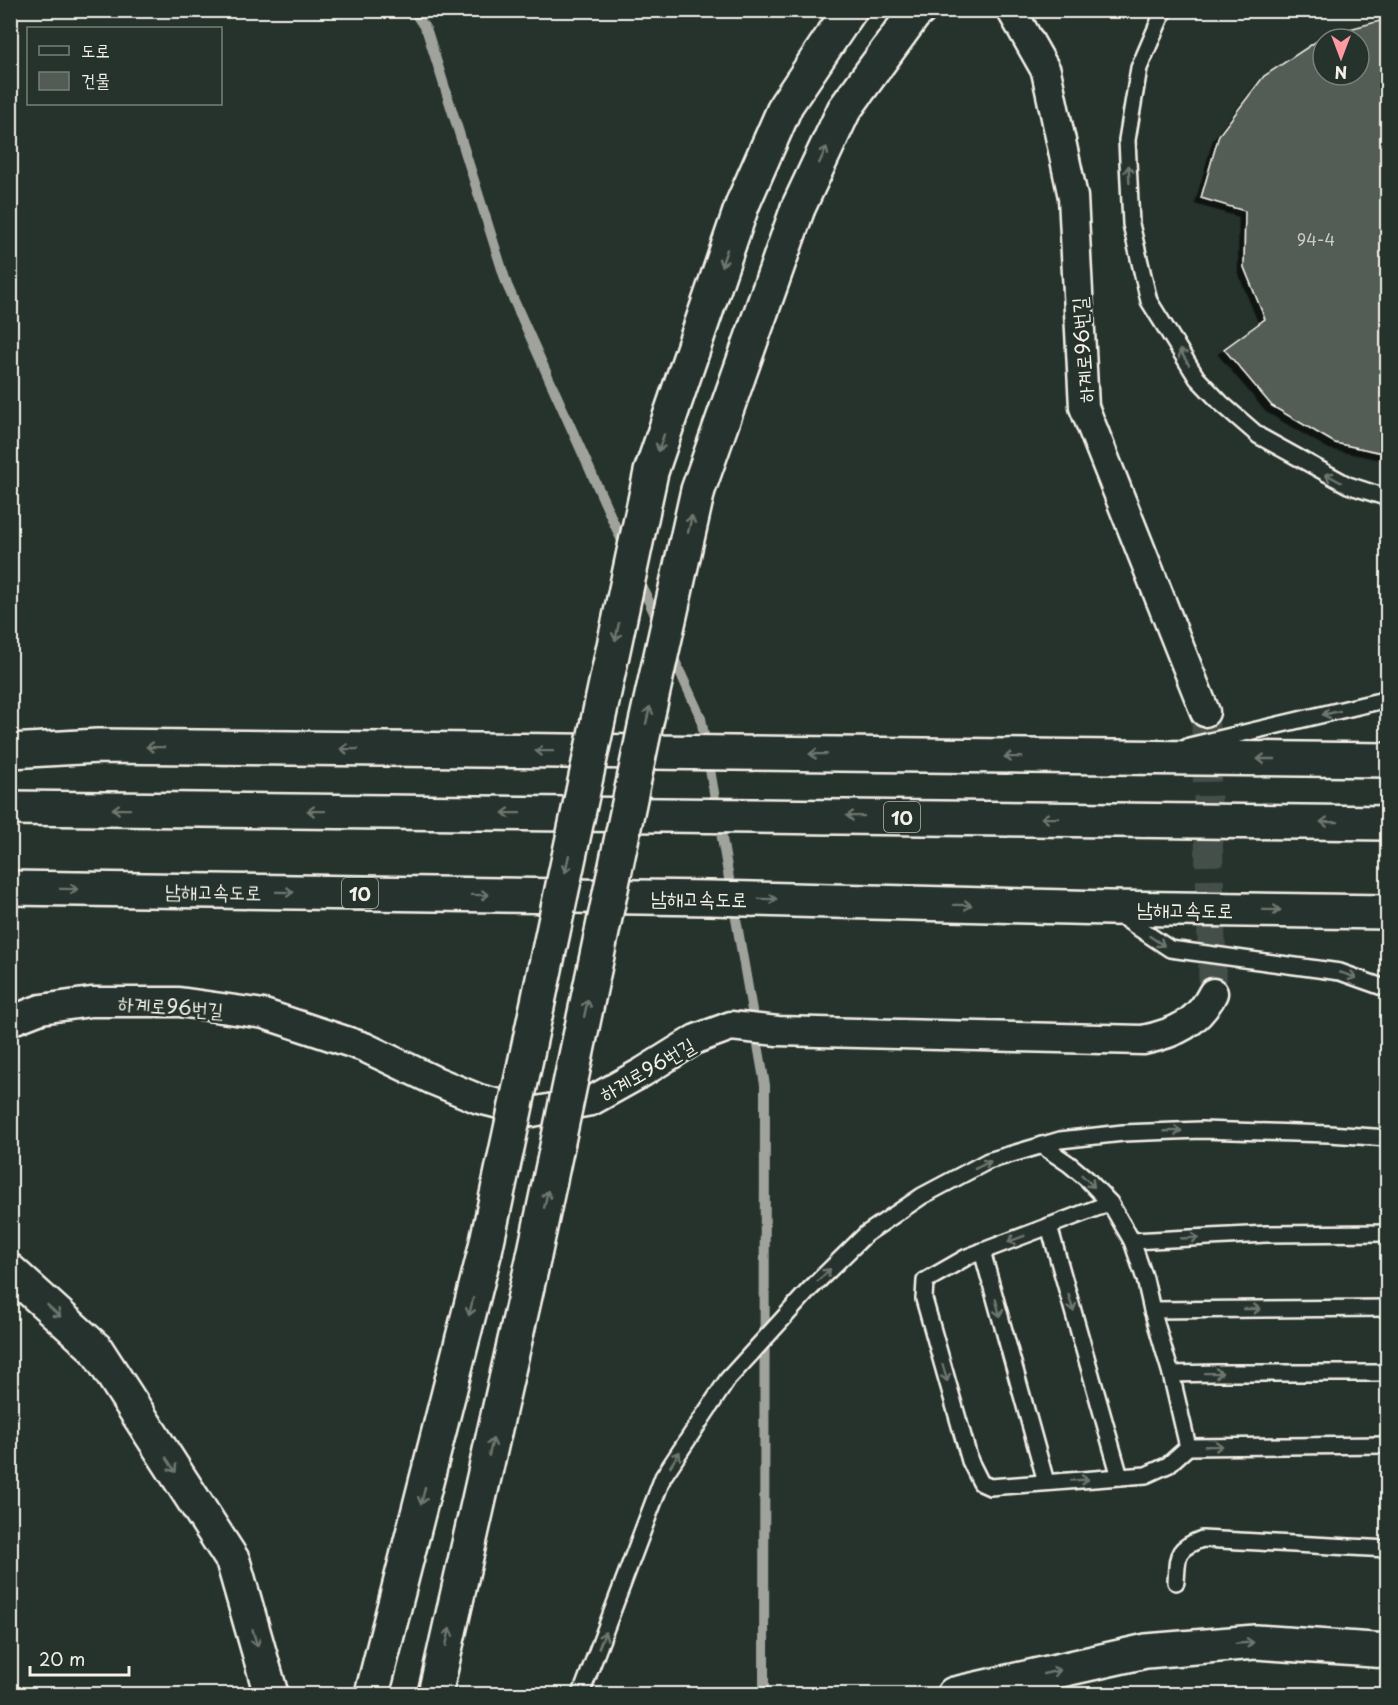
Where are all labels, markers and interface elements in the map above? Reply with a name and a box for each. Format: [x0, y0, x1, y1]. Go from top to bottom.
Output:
legend [27, 27, 222, 105]
north arrow [1311, 27, 1371, 87]
text: 도로 [81, 36, 110, 63]
text: N [1335, 61, 1347, 85]
text: 건물 [81, 66, 110, 93]
one-way arrow [817, 146, 829, 164]
one-way arrow [1123, 164, 1134, 184]
house number: 94-4 [1297, 227, 1335, 251]
one-way arrow [717, 248, 728, 267]
street label: 하계로96번길 [1063, 296, 1101, 404]
one-way arrow [1177, 349, 1189, 366]
one-way arrow [655, 433, 666, 452]
one-way arrow [1324, 471, 1342, 483]
one-way arrow [685, 515, 697, 534]
one-way arrow [611, 622, 622, 642]
one-way arrow [642, 705, 654, 724]
one-way arrow [1321, 707, 1340, 719]
one-way arrow [145, 741, 165, 752]
one-way arrow [340, 743, 360, 755]
one-way arrow [535, 745, 555, 757]
one-way arrow [808, 748, 828, 759]
one-way arrow [1003, 751, 1023, 762]
one-way arrow [1257, 754, 1277, 765]
road number: 10 [884, 802, 920, 832]
one-way arrow [111, 803, 131, 815]
one-way arrow [306, 805, 326, 817]
one-way arrow [501, 807, 521, 818]
one-way arrow [845, 810, 865, 822]
one-way arrow [1040, 813, 1060, 824]
one-way arrow [1320, 816, 1340, 828]
one-way arrow [561, 854, 573, 873]
street label: 남해고속도로 [164, 875, 262, 907]
road number: 10 [342, 878, 378, 908]
street label: 남해고속도로 [650, 882, 748, 914]
one-way arrow [58, 883, 78, 895]
one-way arrow [274, 886, 294, 898]
one-way arrow [469, 889, 489, 900]
street label: 남해고속도로 [1136, 893, 1234, 925]
one-way arrow [758, 894, 778, 905]
one-way arrow [953, 899, 973, 910]
one-way arrow [1262, 904, 1282, 916]
one-way arrow [1149, 934, 1166, 947]
one-way arrow [1338, 970, 1357, 981]
street label: 하계로96번길 [117, 987, 225, 1025]
one-way arrow [581, 999, 592, 1018]
street label: 하계로96번길 [594, 1030, 700, 1108]
one-way arrow [1163, 1125, 1183, 1137]
one-way arrow [973, 1158, 991, 1170]
one-way arrow [1080, 1174, 1095, 1188]
one-way arrow [541, 1190, 552, 1209]
one-way arrow [1180, 1233, 1200, 1244]
one-way arrow [1007, 1234, 1026, 1245]
one-way arrow [816, 1268, 831, 1283]
one-way arrow [1066, 1293, 1077, 1312]
one-way arrow [464, 1298, 476, 1317]
one-way arrow [993, 1298, 1004, 1317]
one-way arrow [1242, 1303, 1262, 1315]
one-way arrow [46, 1304, 61, 1318]
one-way arrow [940, 1363, 951, 1382]
one-way arrow [1204, 1367, 1224, 1379]
one-way arrow [485, 1438, 497, 1457]
one-way arrow [1204, 1440, 1224, 1452]
one-way arrow [668, 1451, 681, 1468]
one-way arrow [165, 1456, 177, 1472]
one-way arrow [1069, 1474, 1089, 1485]
one-way arrow [416, 1487, 428, 1506]
one-way arrow [250, 1628, 262, 1647]
one-way arrow [442, 1628, 454, 1647]
one-way arrow [597, 1631, 608, 1650]
one-way arrow [1234, 1637, 1254, 1648]
scale bar [30, 1639, 129, 1677]
text: 20 m [39, 1645, 85, 1672]
one-way arrow [1042, 1666, 1062, 1677]

